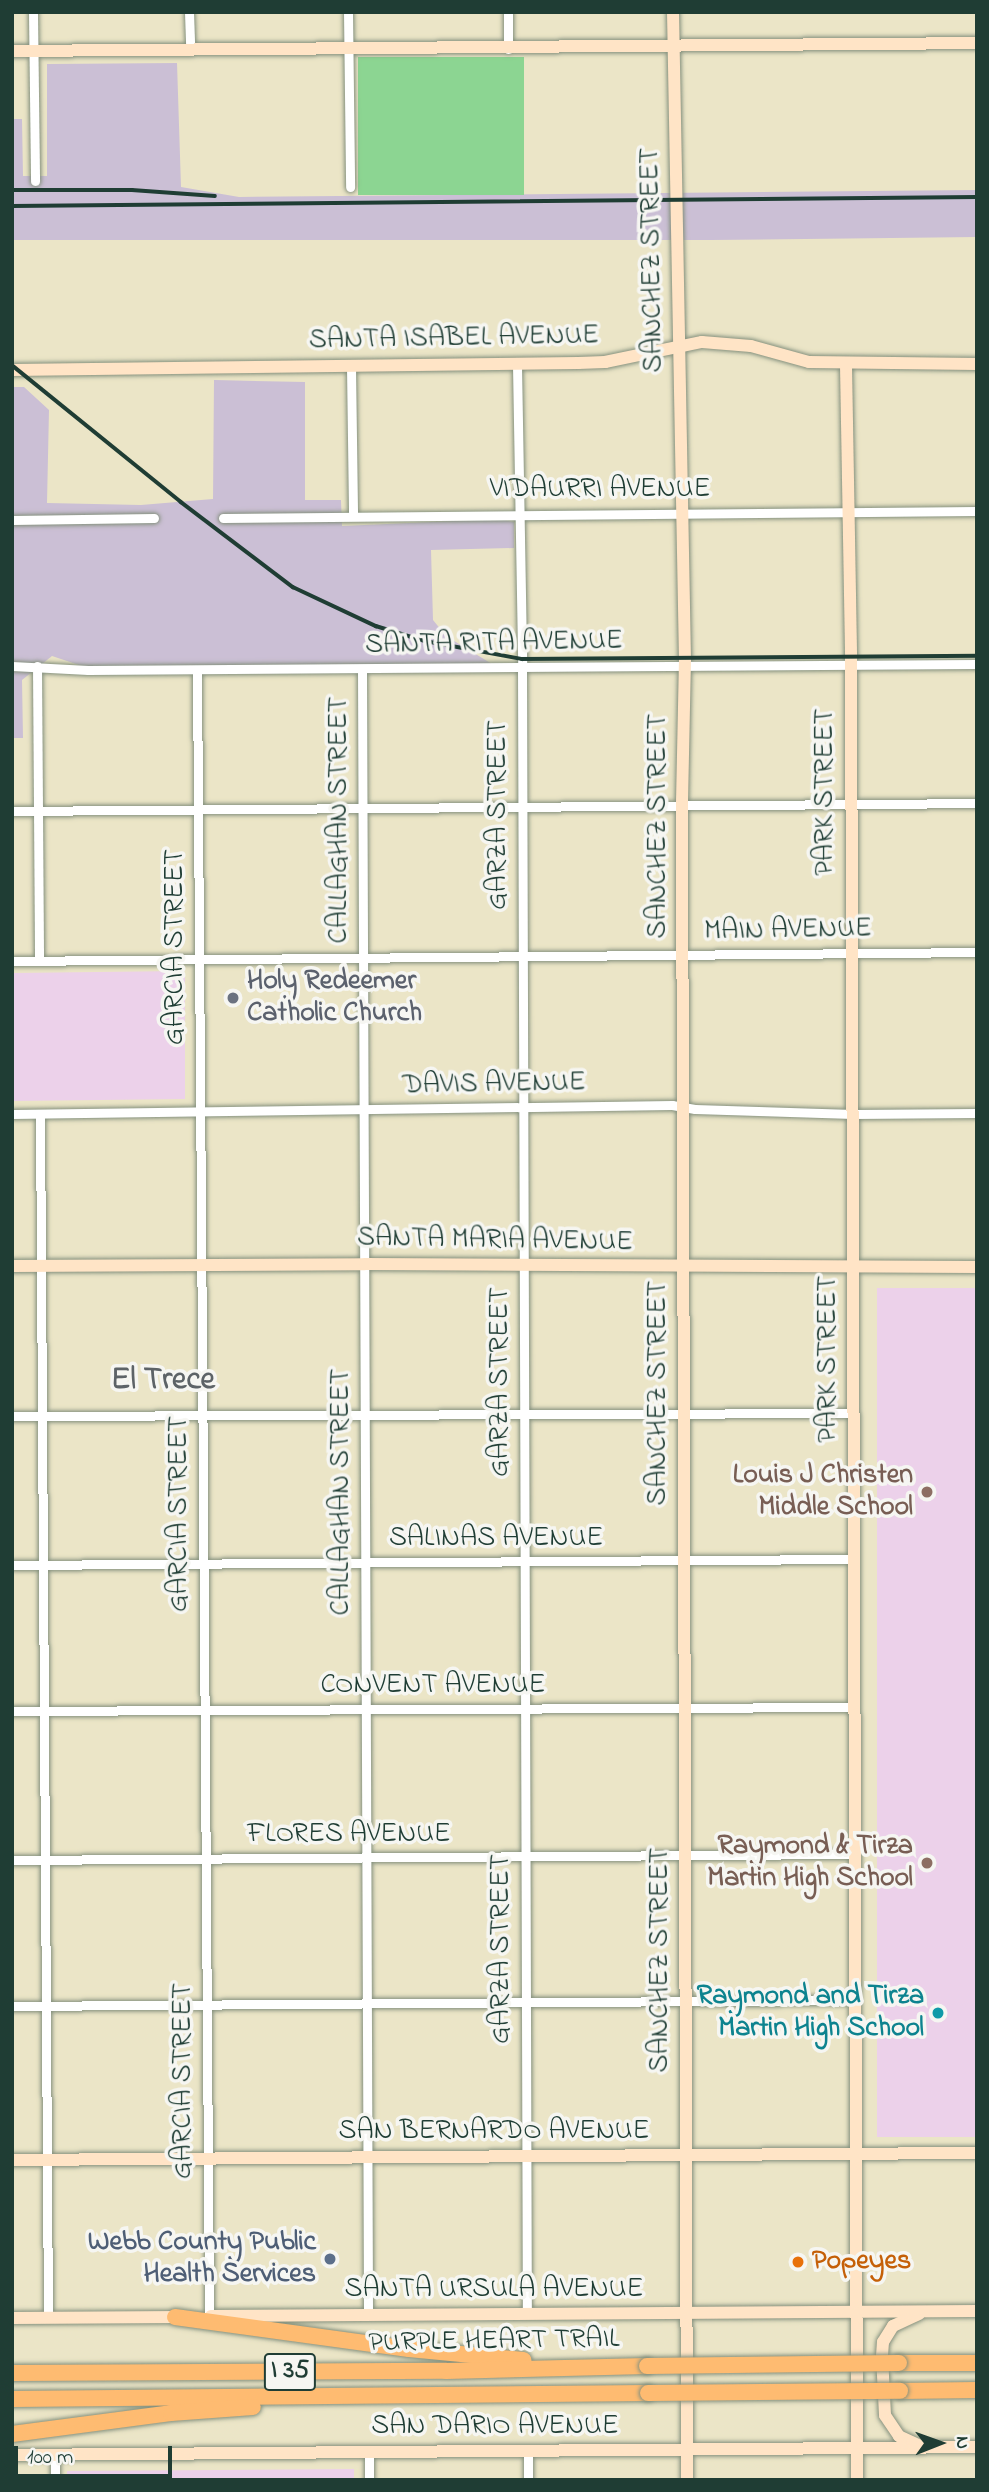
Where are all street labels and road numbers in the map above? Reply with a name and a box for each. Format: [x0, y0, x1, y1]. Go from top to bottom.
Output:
street label: SANCHEZ STREET [634, 147, 672, 373]
street label: SANTA ISABEL AVENUE [309, 320, 599, 358]
street label: VIDAURRI AVENUE [490, 473, 710, 507]
street label: SANTA RITA AVENUE [365, 625, 623, 663]
street label: CALLAGHAN STREET [323, 696, 357, 944]
street label: PARK STREET [809, 708, 843, 876]
street label: SANCHEZ STREET [642, 713, 676, 939]
street label: GARZA STREET [482, 720, 516, 910]
street label: GARCIA STREET [159, 849, 193, 1045]
street label: MAIN AVENUE [704, 913, 872, 949]
street label: DAVIS AVENUE [402, 1067, 586, 1103]
street label: SANTA MARIA AVENUE [357, 1222, 633, 1260]
street label: PARK STREET [812, 1275, 846, 1443]
street label: SANCHEZ STREET [642, 1280, 676, 1506]
street label: GARZA STREET [484, 1287, 518, 1477]
street label: CALLAGHAN STREET [325, 1368, 359, 1616]
street label: GARCIA STREET [163, 1416, 197, 1612]
street label: SALINAS AVENUE [389, 1522, 603, 1556]
street label: CONVENT AVENUE [321, 1669, 545, 1703]
street label: FLORES AVENUE [247, 1818, 451, 1852]
street label: SANCHEZ STREET [644, 1847, 678, 2073]
street label: GARZA STREET [485, 1854, 519, 2044]
street label: GARCIA STREET [167, 1983, 201, 2179]
street label: SAN BERNARDO AVENUE [339, 2115, 649, 2149]
street label: SANTA URSULA AVENUE [345, 2273, 643, 2307]
street label: PURPLE HEART TRAIL [368, 2323, 620, 2361]
road number: I 35 [264, 2350, 316, 2394]
street label: SAN DARIO AVENUE [371, 2410, 619, 2444]

